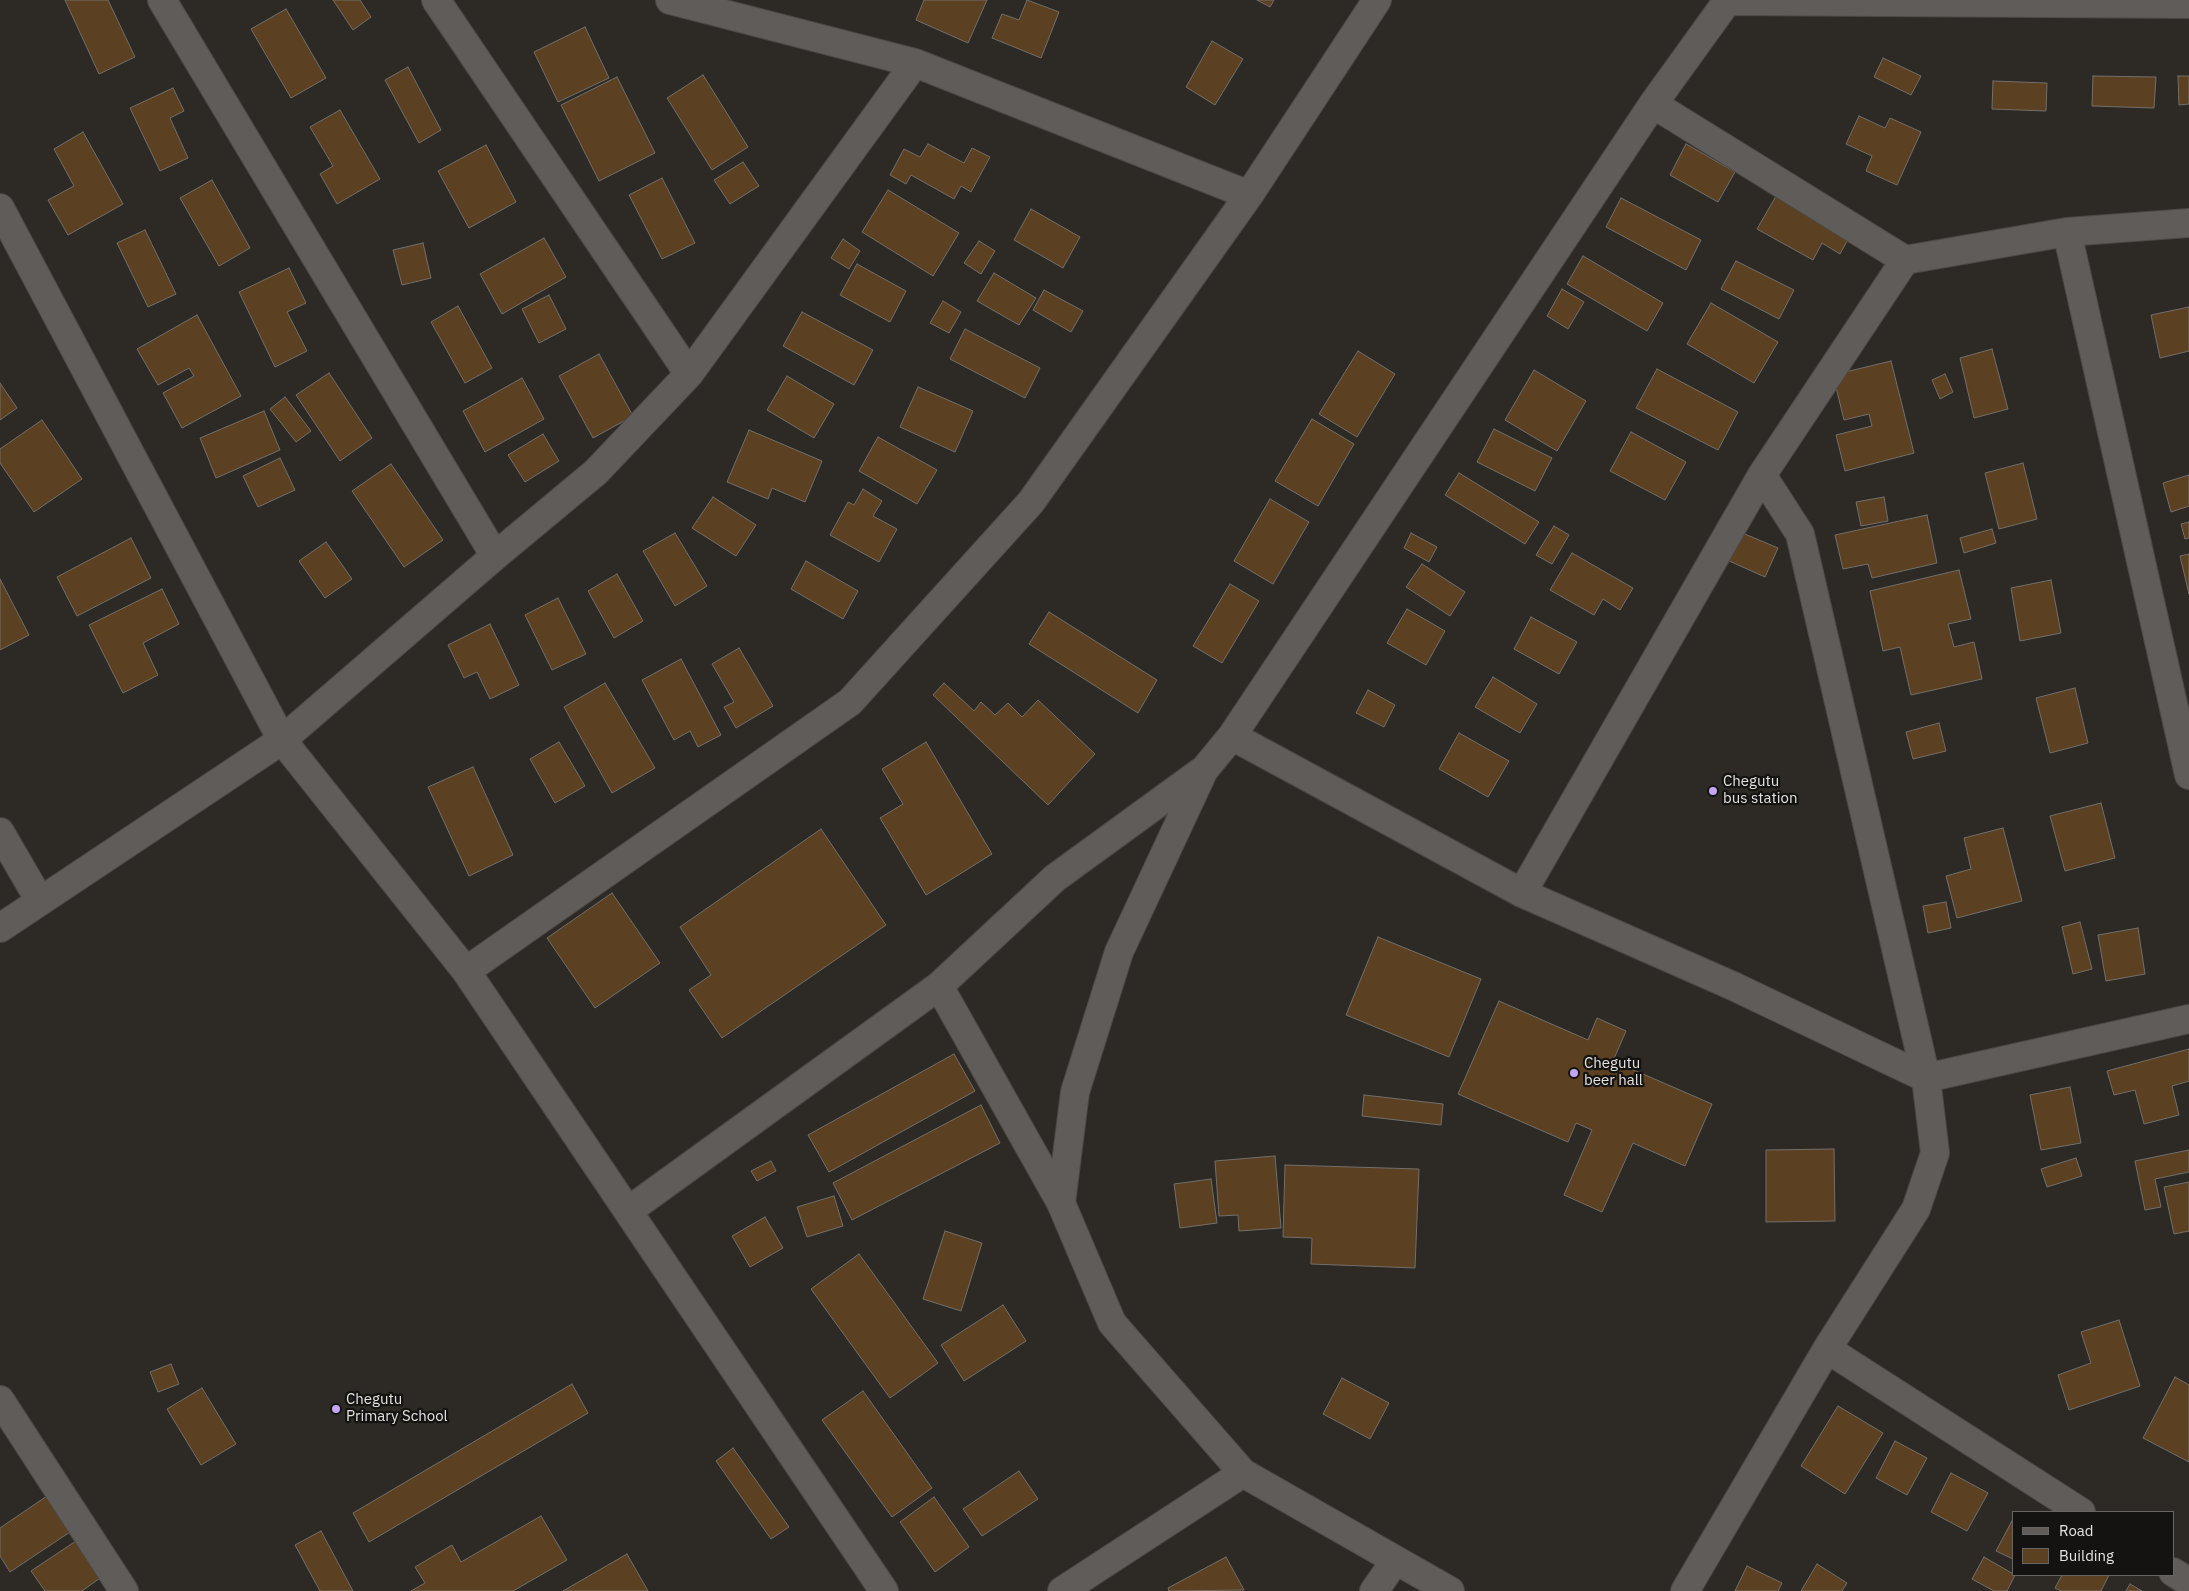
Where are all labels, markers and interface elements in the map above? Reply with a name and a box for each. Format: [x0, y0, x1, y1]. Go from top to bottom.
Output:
place label: Chegutu bus station [1723, 773, 1797, 808]
marker: Chegutu bus station [1707, 785, 1719, 797]
place label: Chegutu beer hall [1584, 1055, 1643, 1090]
marker: Chegutu beer hall [1568, 1067, 1580, 1079]
place label: Chegutu Primary School [346, 1391, 448, 1426]
marker: Chegutu Primary School [330, 1403, 342, 1415]
legend [2012, 1511, 2174, 1576]
text: Road [2059, 1521, 2094, 1540]
text: Building [2059, 1546, 2114, 1565]

